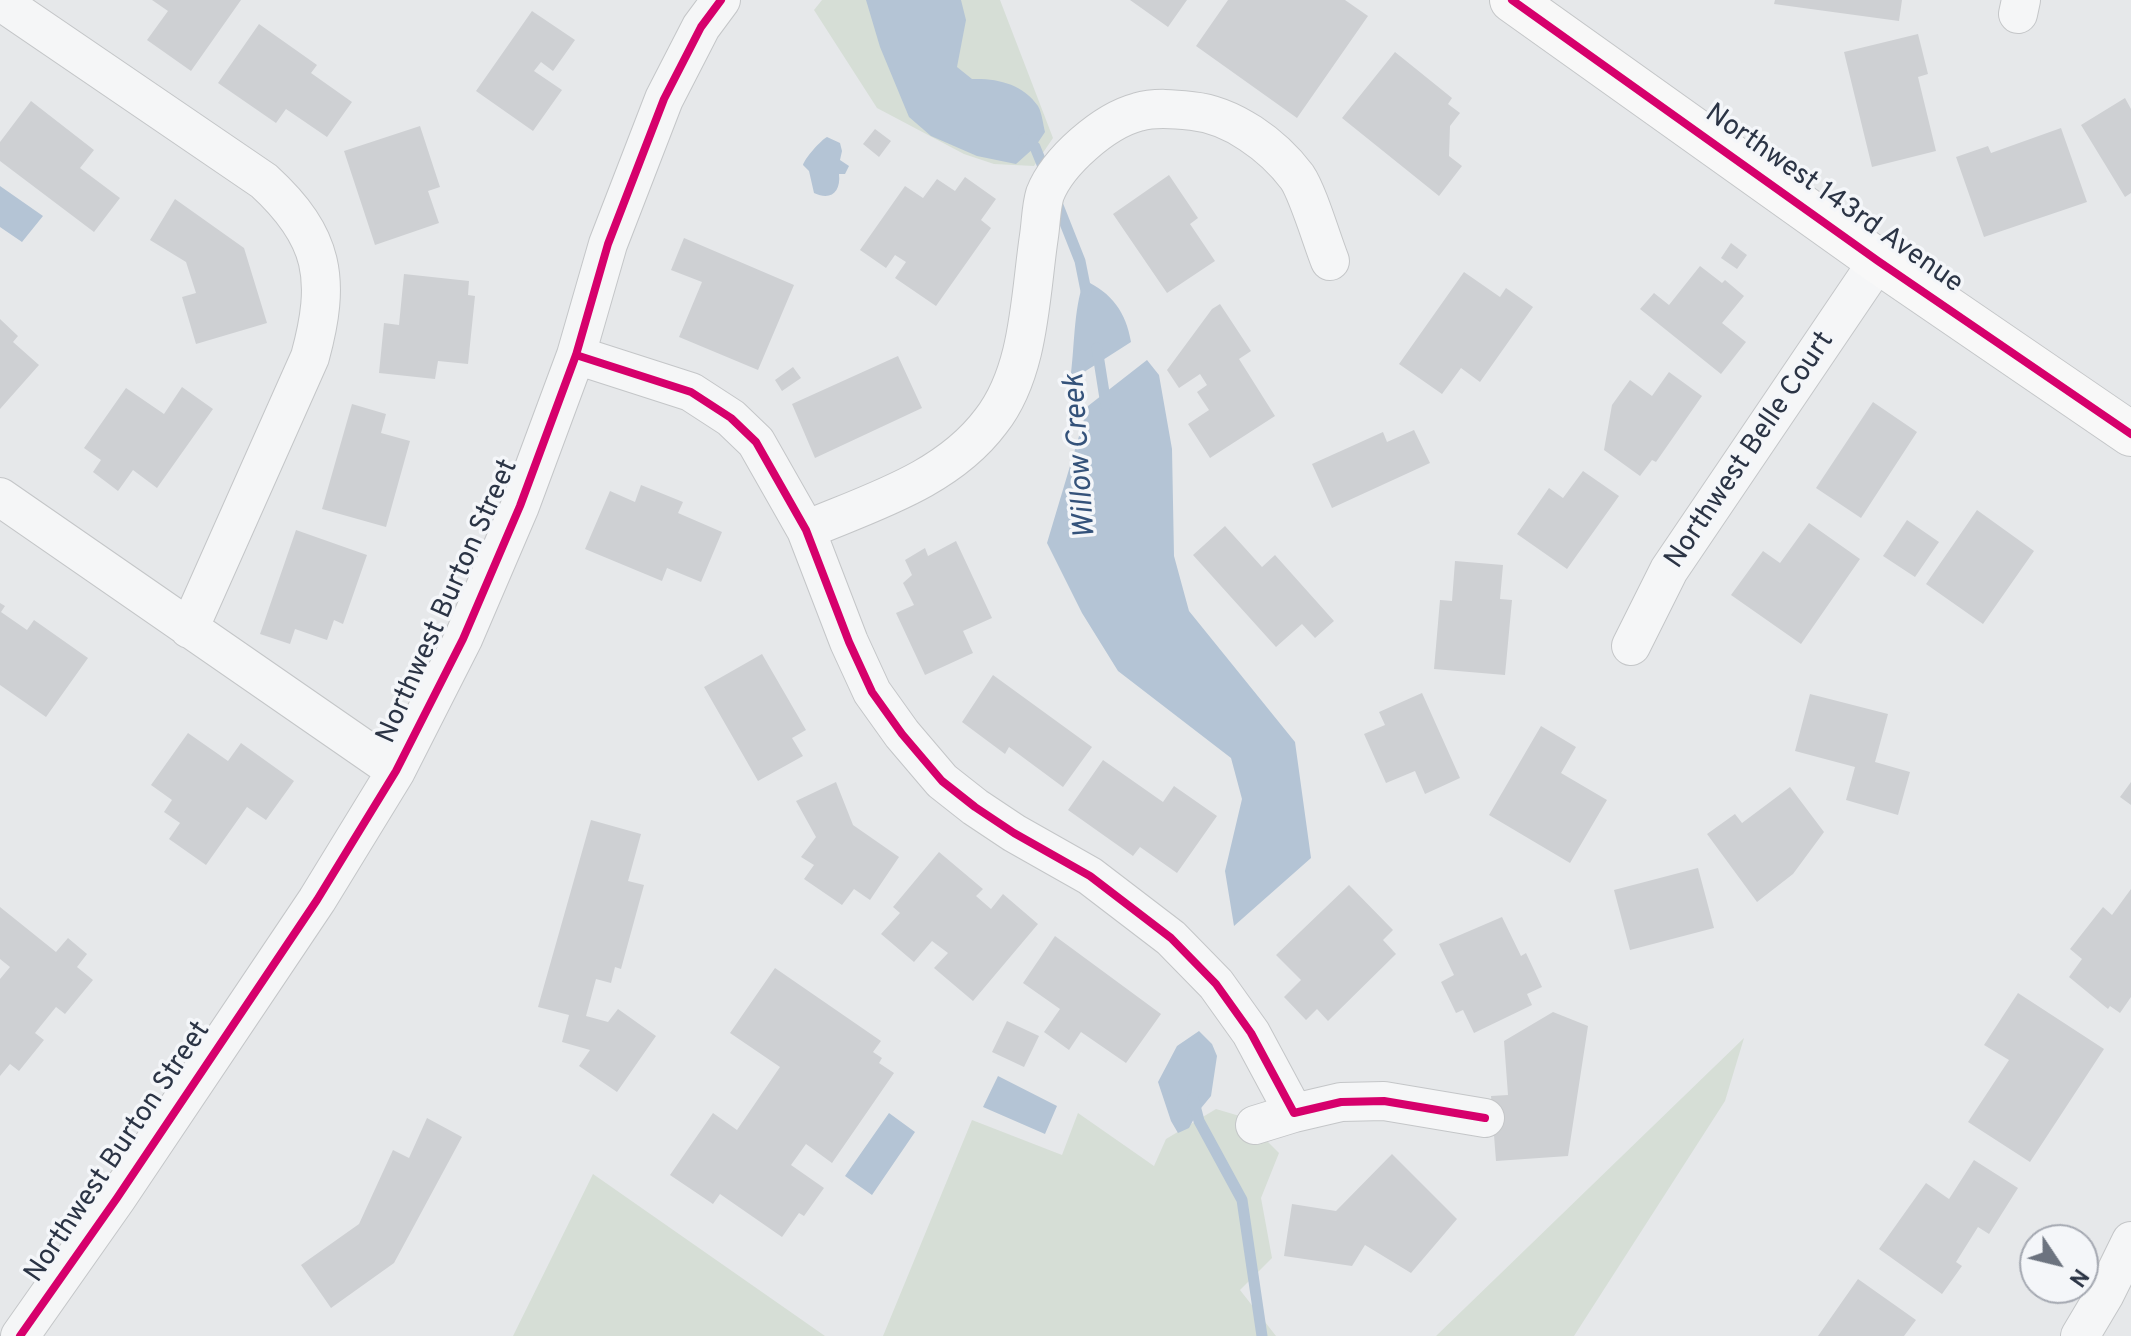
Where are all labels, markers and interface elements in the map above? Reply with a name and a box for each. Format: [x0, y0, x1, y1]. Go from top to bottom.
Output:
street label: Northwest 143rd Avenue [1698, 98, 1968, 302]
street label: Northwest Belle Court [1659, 326, 1843, 576]
water label: Willow Creek [1058, 372, 1106, 540]
street label: Northwest Burton Street [371, 455, 527, 749]
street label: Northwest Burton Street [19, 1016, 219, 1290]
north arrow [2019, 1224, 2099, 1304]
text: N [2062, 1263, 2093, 1291]

